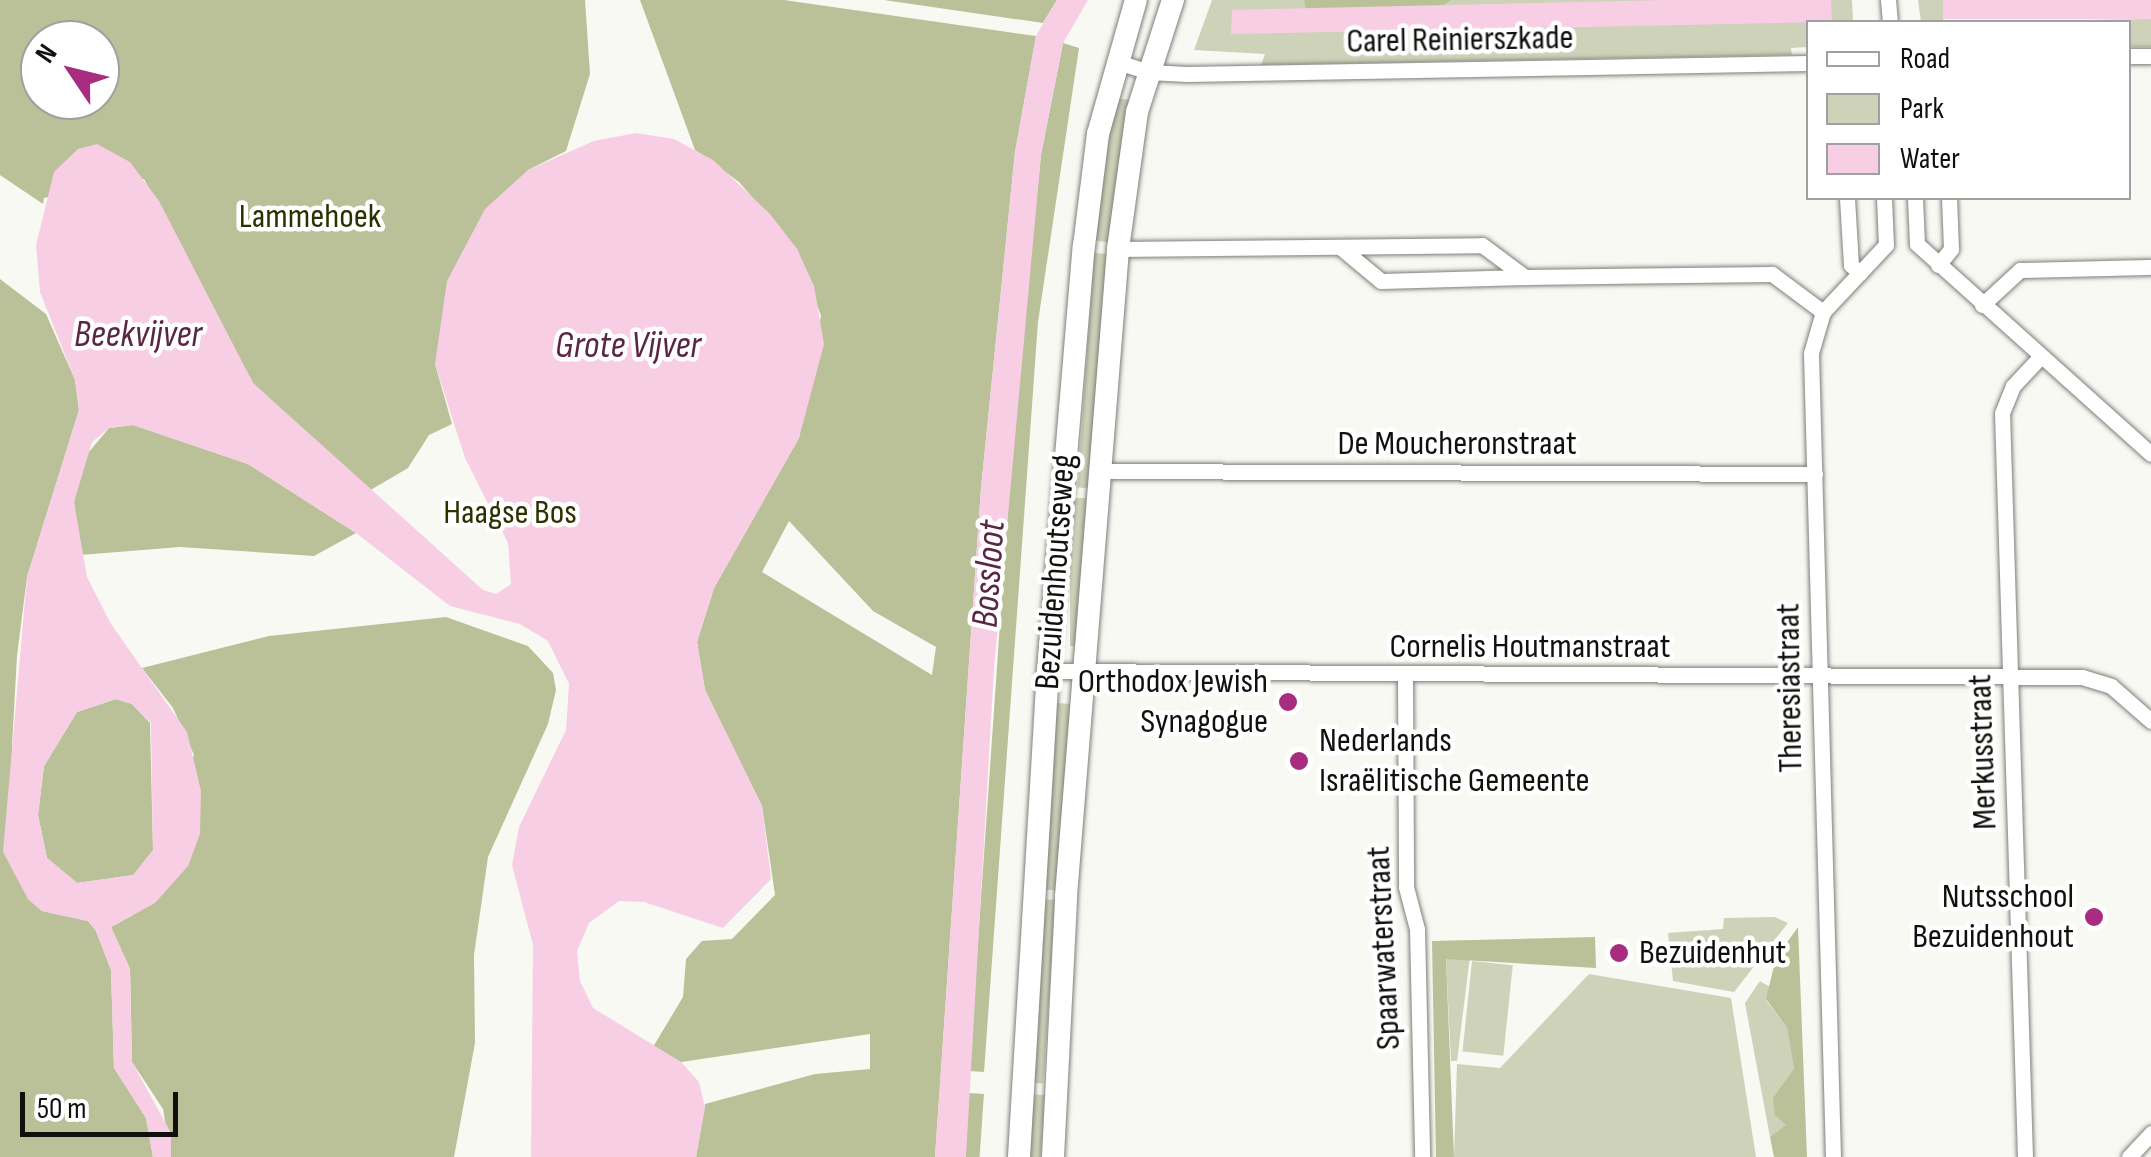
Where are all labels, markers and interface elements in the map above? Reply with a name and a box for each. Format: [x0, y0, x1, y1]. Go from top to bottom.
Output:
street label: Carel Reinierszkade [1346, 17, 1574, 63]
north arrow [20, 20, 120, 120]
legend [1806, 20, 2131, 200]
text: N [29, 38, 64, 69]
text: Road [1900, 41, 1950, 77]
text: Park [1900, 91, 1944, 127]
text: Water [1900, 141, 1960, 177]
park label: Lammehoek [239, 196, 381, 238]
water label: Beekvijver [74, 312, 202, 358]
water label: Grote Vijver [555, 323, 701, 369]
street label: De Moucheronstraat [1337, 423, 1577, 465]
street label: Bezuidenhoutseweg [1027, 453, 1085, 691]
park label: Haagse Bos [443, 492, 577, 534]
water label: Bossloot [963, 519, 1015, 629]
street label: Theresiastraat [1768, 603, 1812, 773]
street label: Cornelis Houtmanstraat [1389, 626, 1671, 668]
place label: Orthodox Jewish Synagogue [1078, 661, 1268, 743]
street label: Merkusstraat [1959, 674, 2007, 830]
marker: Orthodox Jewish Synagogue [1277, 691, 1299, 713]
place label: Nederlands Israëlitische Gemeente [1319, 720, 1590, 802]
marker: Nederlands Israëlitische Gemeente [1288, 750, 1310, 772]
street label: Spaarwaterstraat [1358, 845, 1410, 1051]
place label: Nutsschool Bezuidenhout [1912, 876, 2074, 958]
marker: Nutsschool Bezuidenhout [2083, 906, 2105, 928]
place label: Bezuidenhut [1639, 932, 1786, 974]
marker: Bezuidenhut [1608, 942, 1630, 964]
scale bar [25, 1072, 182, 1134]
text: 50 m [37, 1091, 86, 1127]

